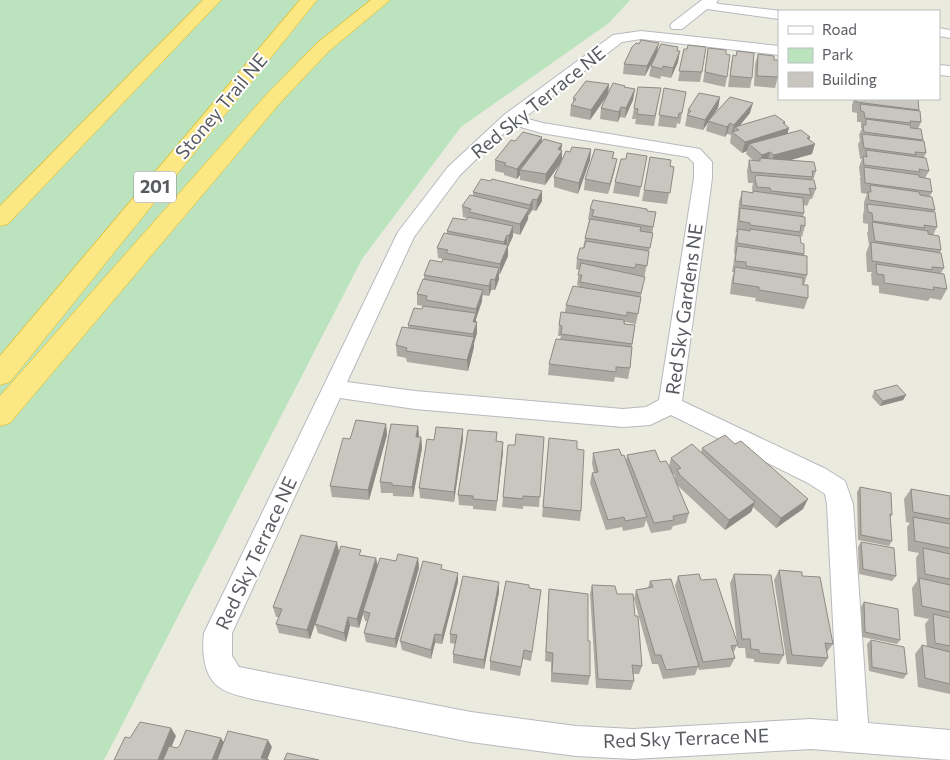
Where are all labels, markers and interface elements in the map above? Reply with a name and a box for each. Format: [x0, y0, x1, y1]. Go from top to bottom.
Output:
legend [778, 10, 940, 100]
text: Road [822, 20, 857, 38]
street label: Red Sky Terrace NE [466, 40, 609, 163]
text: Park [822, 45, 853, 63]
street label: Stoney Trail NE [170, 48, 272, 163]
text: Building [822, 70, 877, 88]
road number: 201 [134, 172, 176, 202]
street label: Red Sky Gardens NE [660, 222, 707, 396]
street label: Red Sky Terrace NE [210, 473, 301, 633]
street label: Red Sky Terrace NE [603, 723, 769, 752]

